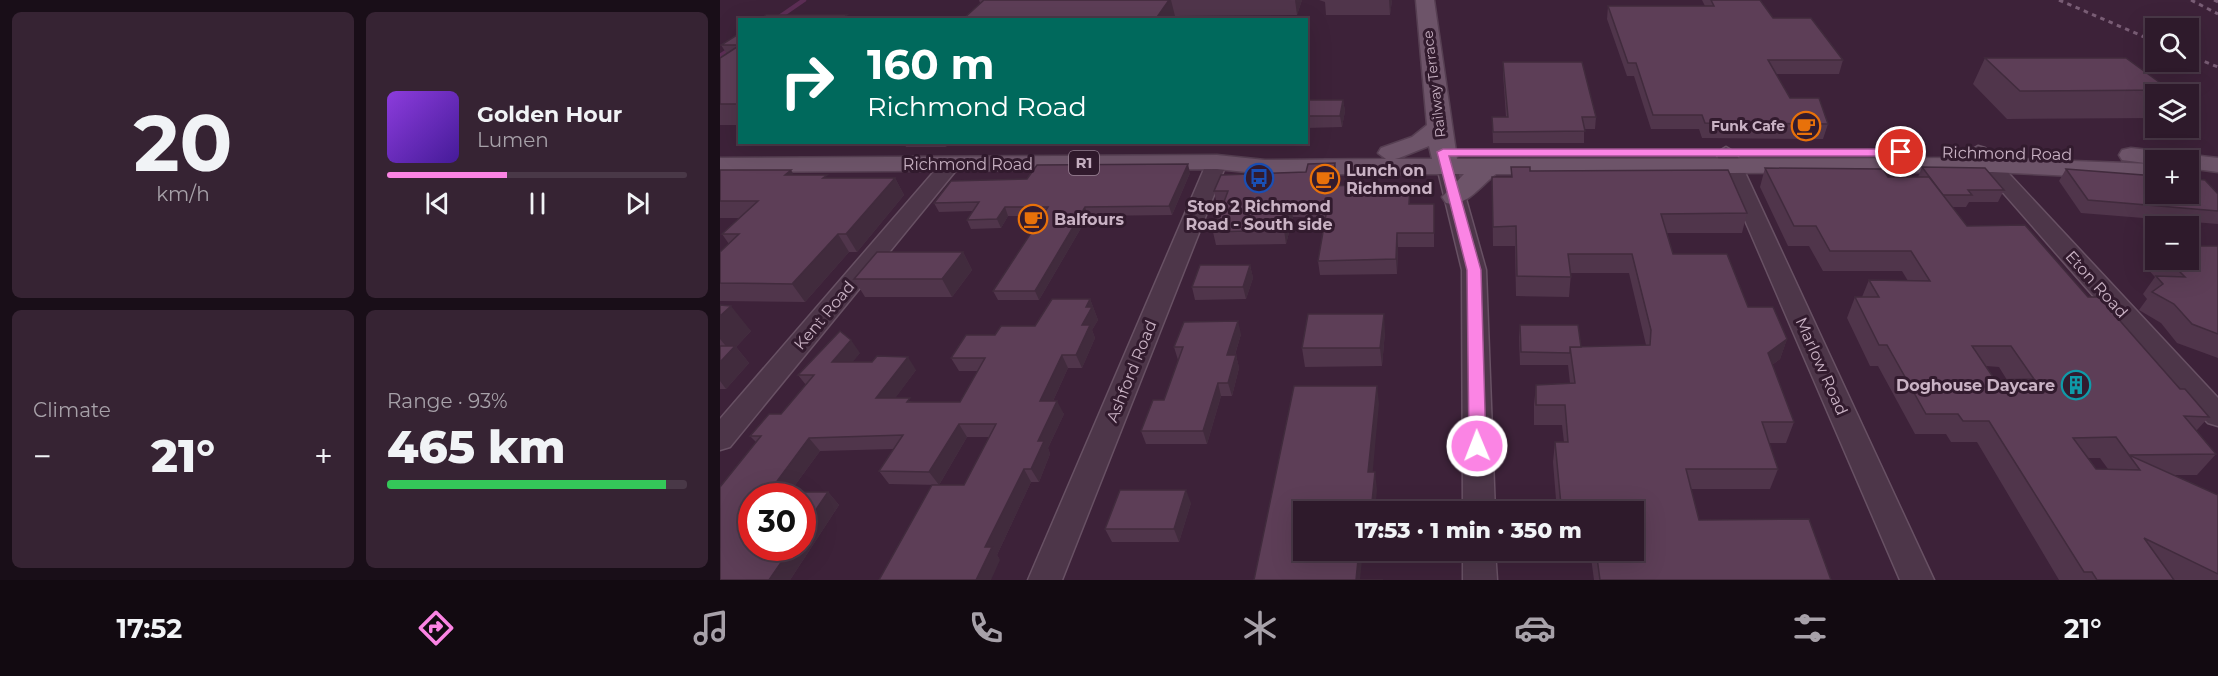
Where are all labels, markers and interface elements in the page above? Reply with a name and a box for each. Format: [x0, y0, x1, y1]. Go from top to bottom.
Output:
map controls [2145, 18, 2199, 270]
button: search [2145, 18, 2199, 72]
street label: Railway Terrace [1418, 29, 1450, 139]
text: 160 m [867, 38, 995, 90]
icon: right [768, 42, 846, 120]
button: layers [2145, 84, 2199, 138]
text: Richmond Road [867, 90, 1087, 123]
text: 20 [134, 95, 232, 191]
text: Golden Hour [477, 101, 622, 128]
cafe icon: Funk Cafe [1790, 110, 1822, 142]
place label: Funk Cafe [1711, 117, 1785, 135]
pin [1875, 126, 1926, 177]
text: Lumen [477, 128, 549, 152]
icon: arrive [1884, 135, 1917, 168]
street label: Richmond Road [1942, 143, 2072, 164]
button: + [2145, 150, 2199, 204]
road number: R1 [1069, 151, 1099, 175]
street label: Richmond Road [903, 155, 1033, 174]
place label: Lunch on Richmond [1346, 161, 1433, 198]
bus stop icon: Stop 2 Richmond Road - South side [1243, 162, 1275, 194]
cafe icon: Lunch on Richmond [1309, 163, 1341, 195]
text: km/h [156, 182, 210, 206]
icon: previous [421, 187, 454, 220]
icon: pause [521, 187, 554, 220]
icon: next [621, 187, 654, 220]
place label: Stop 2 Richmond Road - South side [1185, 197, 1333, 234]
cafe icon: Balfours [1017, 203, 1049, 235]
place label: Balfours [1054, 210, 1124, 229]
button: − [2145, 216, 2199, 270]
street label: Eton Road [2062, 247, 2132, 322]
street label: Kent Road [790, 277, 859, 354]
street label: Marlow Road [1791, 314, 1852, 418]
street label: Ashford Road [1102, 317, 1161, 425]
building icon: Doghouse Daycare [2060, 369, 2092, 401]
place label: Doghouse Daycare [1896, 376, 2055, 395]
text: Range · 93% [387, 389, 508, 413]
text: Climate [33, 398, 111, 422]
position arrow [1445, 414, 1509, 478]
text: 465 km [387, 419, 566, 474]
text: 21° [151, 428, 215, 483]
text: − [33, 436, 52, 476]
text: + [314, 436, 333, 476]
speed limit sign: 30 [738, 483, 816, 561]
text: 17:53 · 1 min · 350 m [1355, 517, 1582, 544]
icon: directions [415, 607, 457, 649]
icon: music [690, 607, 732, 649]
icon: phone [965, 607, 1007, 649]
icon: climate [1239, 607, 1281, 649]
icon: car [1514, 607, 1556, 649]
icon: filters [1789, 607, 1831, 649]
text: 17:52 [116, 612, 182, 645]
text: 21° [2064, 612, 2102, 645]

